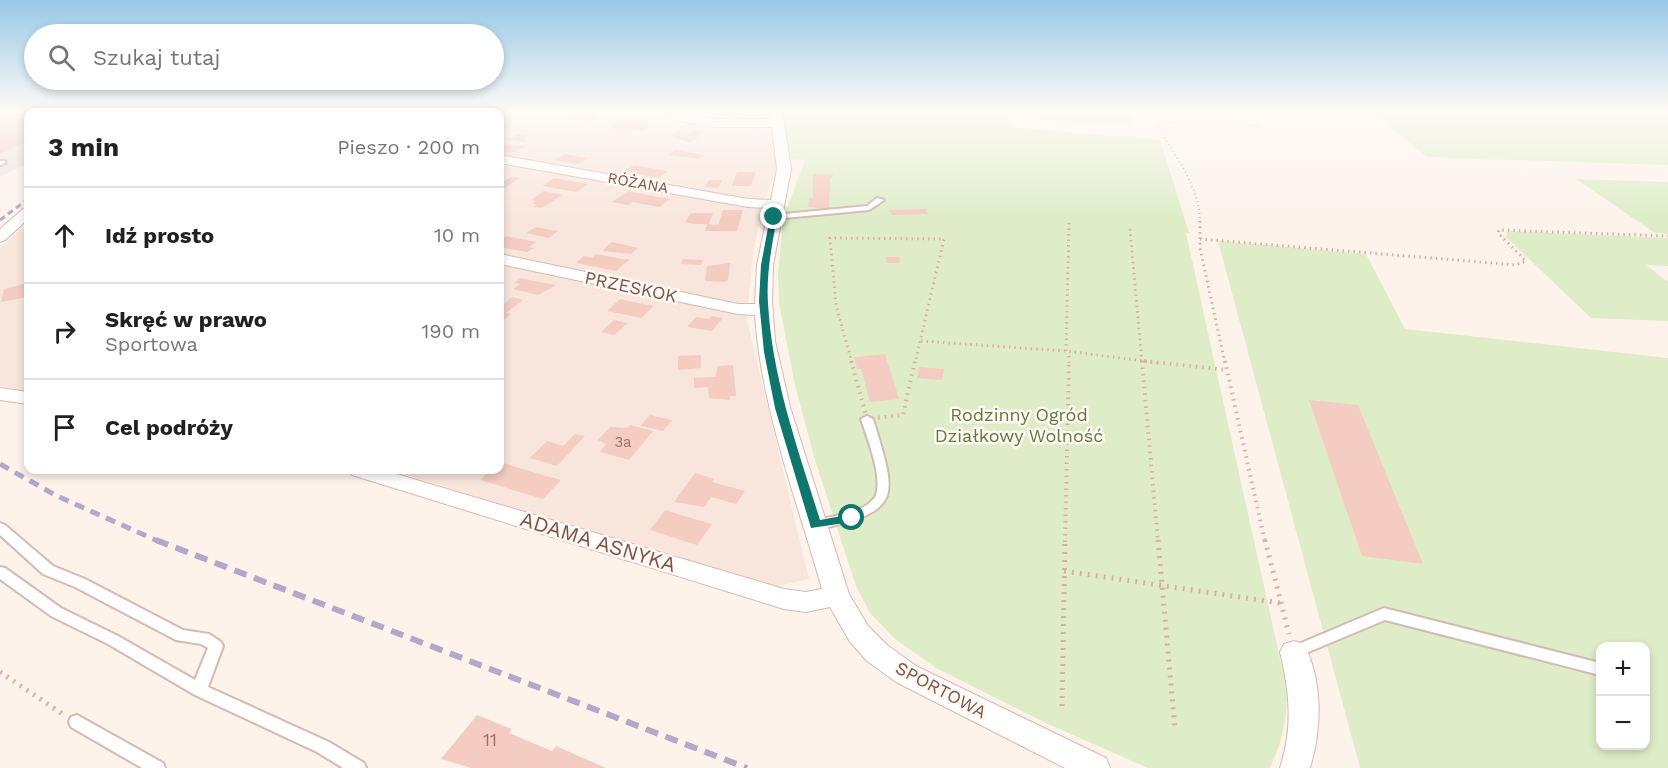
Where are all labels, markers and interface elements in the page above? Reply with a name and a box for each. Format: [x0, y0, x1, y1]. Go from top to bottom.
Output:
search box [24, 24, 504, 90]
icon: search [45, 41, 78, 74]
text: Szukaj tutaj [93, 45, 220, 70]
text: 3 min [48, 132, 119, 162]
text: Pieszo · 200 m [337, 135, 480, 159]
street label: RÓŻANA [606, 168, 670, 197]
route end [760, 203, 786, 229]
icon: ahead [48, 219, 81, 252]
text: Idź prosto [105, 223, 214, 248]
text: 10 m [434, 223, 480, 247]
street label: PRZESKOK [583, 266, 679, 307]
text: Skręć w prawo [105, 307, 267, 332]
icon: right [48, 315, 81, 348]
text: 190 m [422, 319, 480, 343]
text: Sportowa [105, 332, 198, 356]
park label: Rodzinny Ogród Działkowy Wolność [935, 404, 1103, 446]
icon: arrive [48, 411, 81, 444]
text: Cel podróży [105, 415, 233, 440]
house number: 3a [614, 433, 632, 451]
route start [838, 504, 864, 530]
street label: ADAMA ASNYKA [517, 506, 679, 577]
map controls [1596, 642, 1650, 750]
button: + [1596, 642, 1650, 696]
street label: SPORTOWA [892, 657, 990, 722]
button: − [1596, 696, 1650, 750]
house number: 11 [483, 729, 497, 750]

